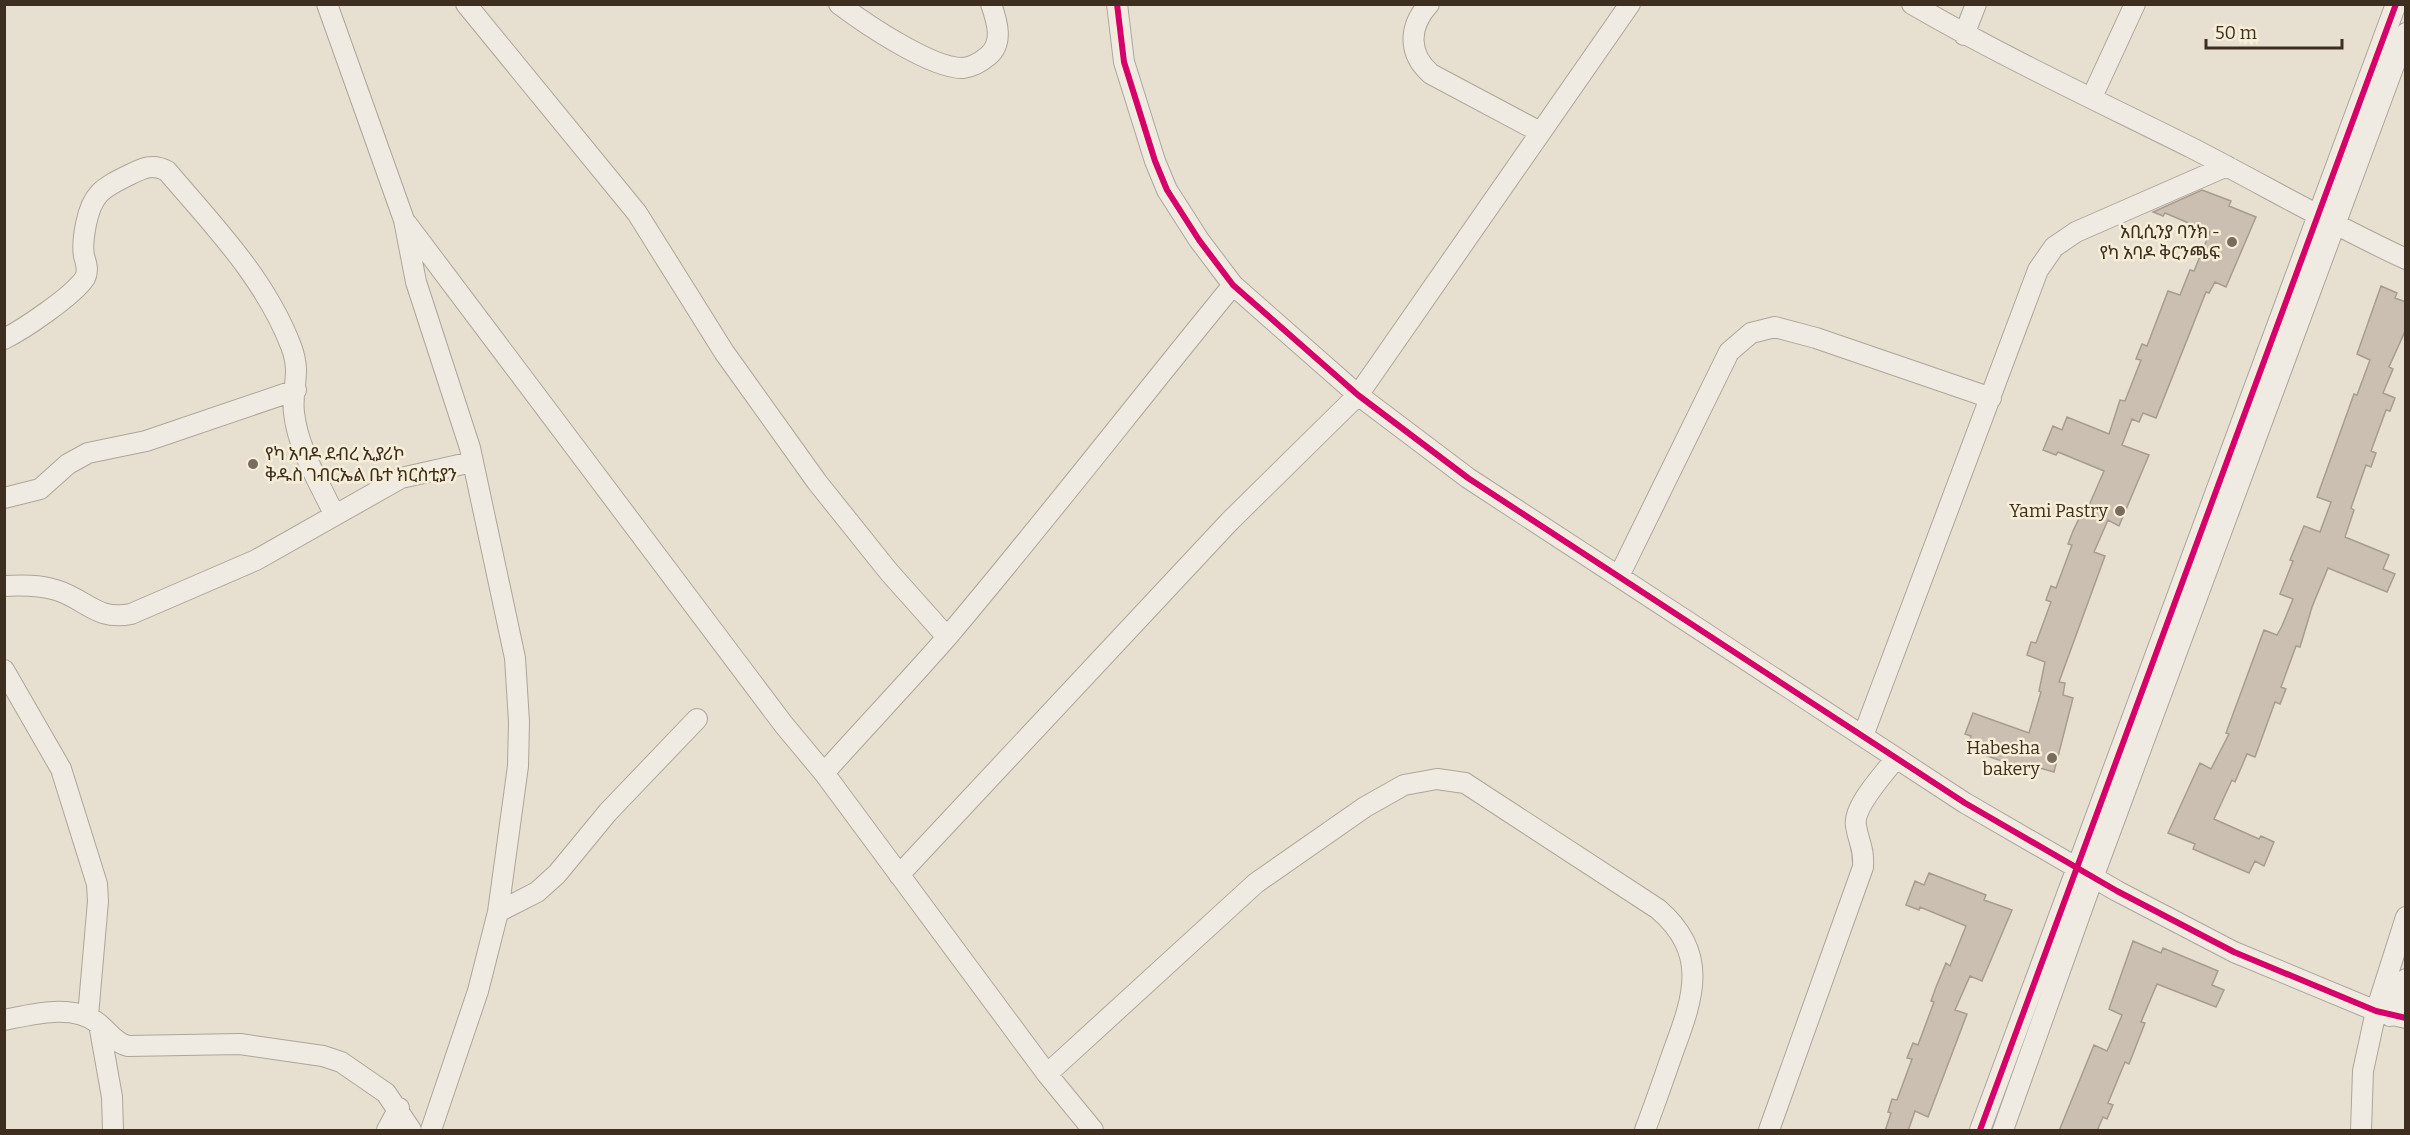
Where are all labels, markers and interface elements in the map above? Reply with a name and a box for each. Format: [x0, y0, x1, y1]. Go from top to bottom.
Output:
scale bar [2206, 12, 2342, 50]
text: 50 m [2215, 22, 2257, 44]
place label: አቢሲንያ ባንክ - የካ አባዶ ቅርንጫፍ [2099, 221, 2220, 264]
marker: አቢሲንያ ባንክ - የካ አባዶ ቅርንጫፍ [2225, 235, 2239, 249]
place label: የካ አባዶ ደብረ ኢያሪኮ ቅዱስ ገብርኤል ቤተ ክርስቲያን [265, 443, 457, 486]
marker: የካ አባዶ ደብረ ኢያሪኮ ቅዱስ ገብርኤል ቤተ ክርስቲያን [246, 457, 260, 471]
place label: Yami Pastry [2009, 500, 2108, 522]
marker: Yami Pastry [2113, 504, 2127, 518]
place label: Habesha bakery [1966, 737, 2040, 780]
marker: Habesha bakery [2045, 751, 2059, 765]

